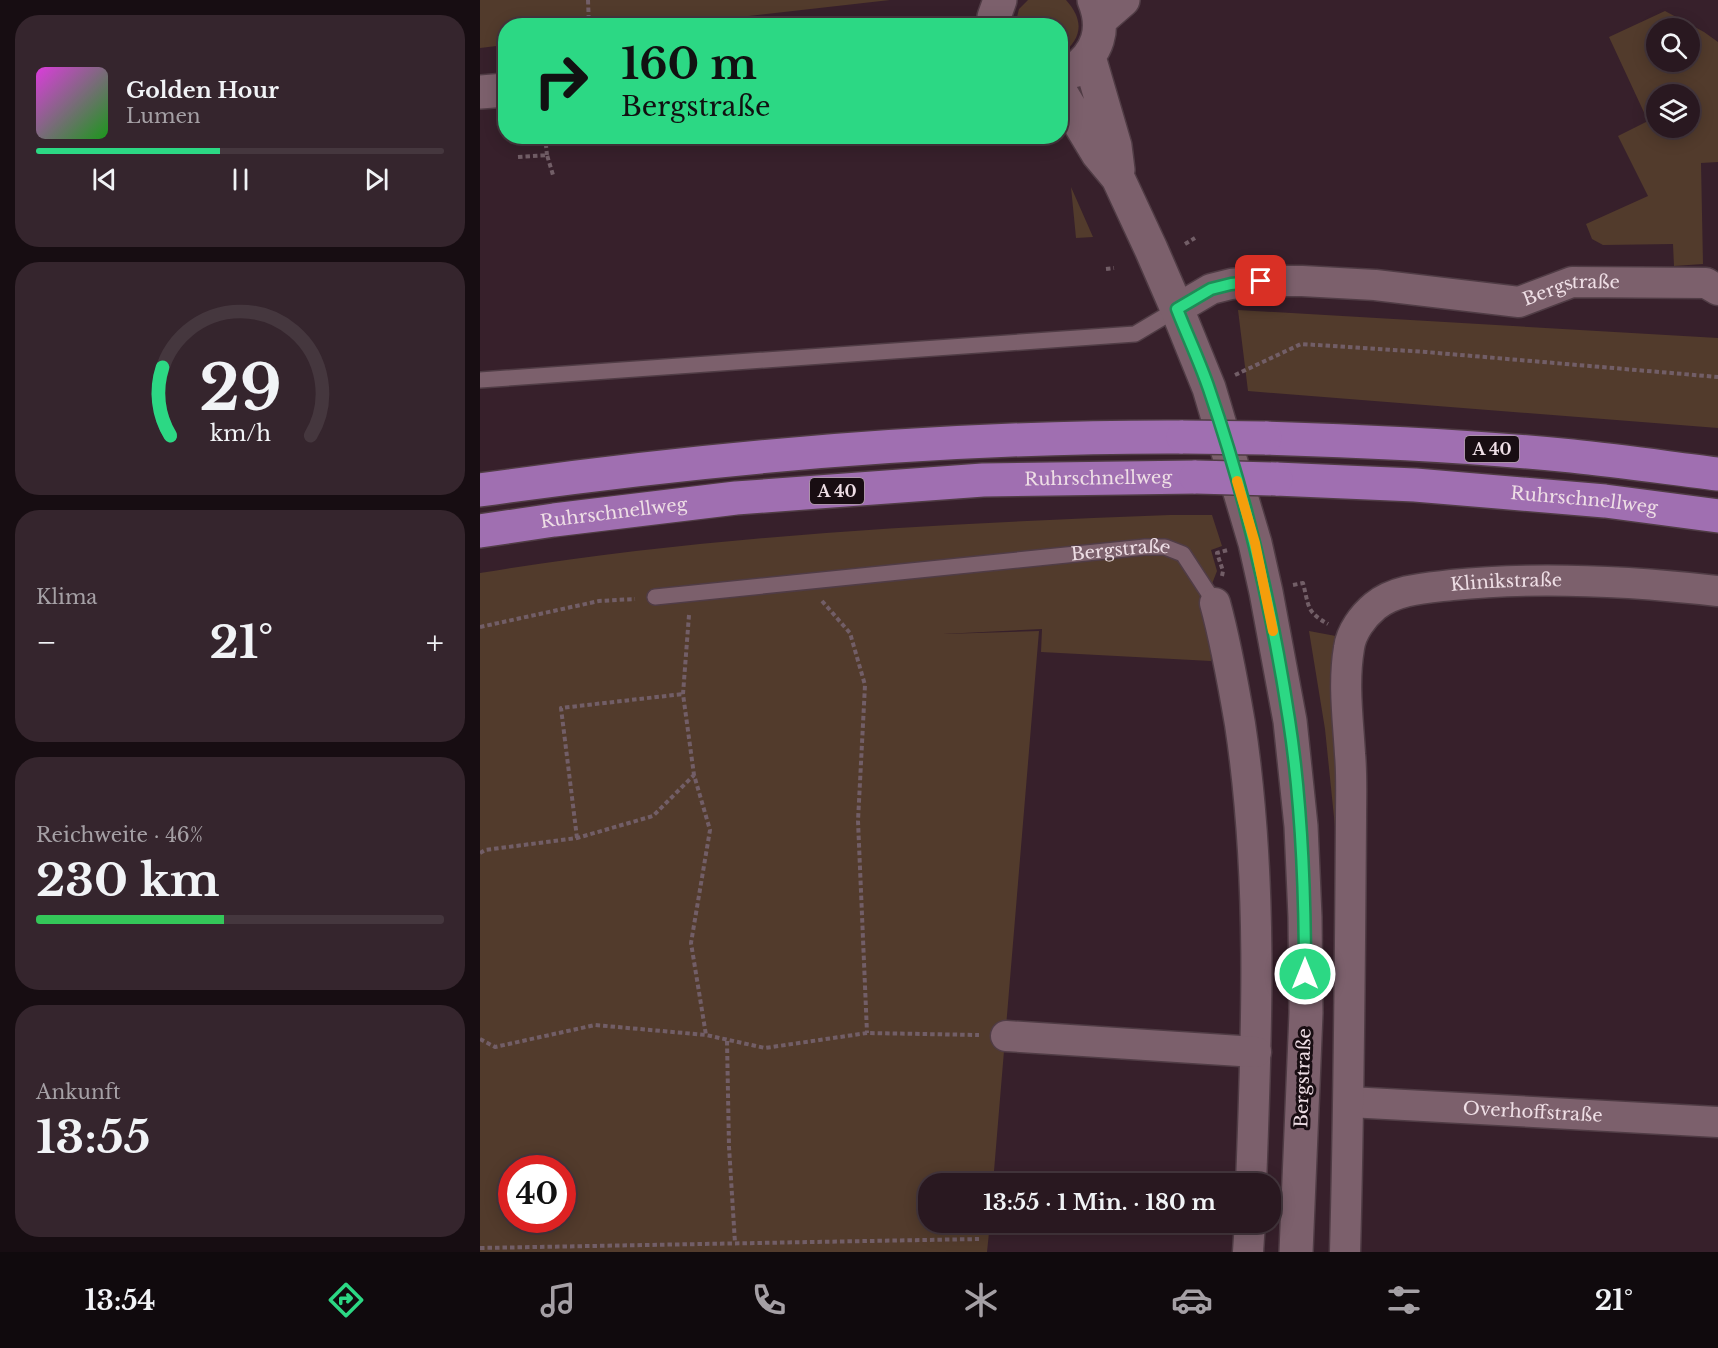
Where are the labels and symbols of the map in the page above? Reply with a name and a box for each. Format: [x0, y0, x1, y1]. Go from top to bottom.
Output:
pin [1235, 255, 1286, 306]
street label: Bergstraße [1520, 271, 1620, 311]
road number: A 40 [1465, 436, 1519, 462]
street label: Ruhrschnellweg [1024, 466, 1173, 490]
road number: A 40 [810, 478, 864, 504]
street label: Ruhrschnellweg [1510, 482, 1659, 519]
street label: Ruhrschnellweg [539, 493, 689, 533]
street label: Bergstraße [1070, 535, 1174, 565]
street label: Klinikstraße [1449, 569, 1562, 596]
position arrow [1273, 942, 1337, 1006]
street label: Bergstraße [1290, 1028, 1316, 1128]
street label: Overhoffstraße [1462, 1097, 1603, 1127]
speed limit sign: 40 [498, 1155, 576, 1233]

